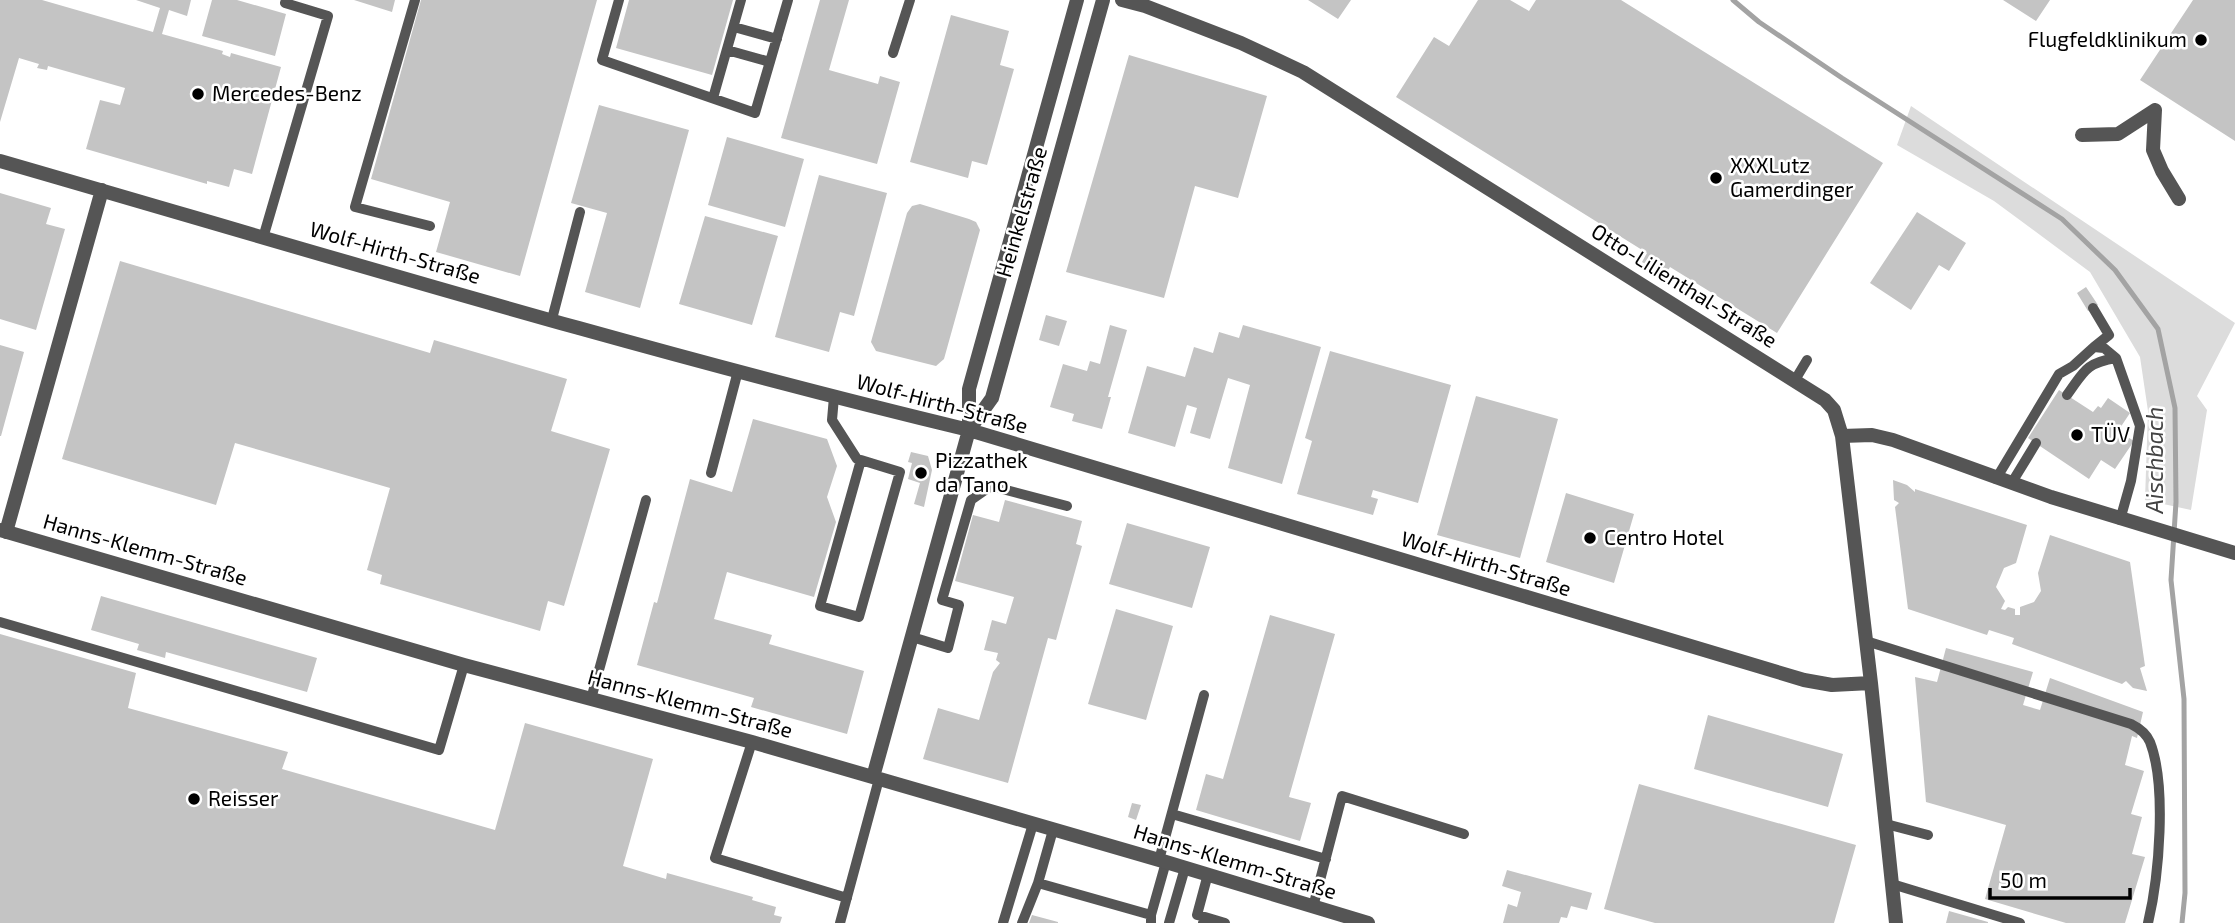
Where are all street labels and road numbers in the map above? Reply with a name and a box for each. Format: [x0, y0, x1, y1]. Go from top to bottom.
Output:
street label: Heinkelstraße [990, 143, 1051, 280]
street label: Wolf-Hirth-Straße [307, 215, 484, 288]
street label: Otto-Lilienthal-Straße [1587, 217, 1782, 352]
street label: Wolf-Hirth-Straße [854, 368, 1031, 437]
street label: Hanns-Klemm-Straße [41, 507, 250, 590]
street label: Wolf-Hirth-Straße [1398, 525, 1574, 600]
street label: Hanns-Klemm-Straße [585, 663, 796, 742]
street label: Hanns-Klemm-Straße [1131, 818, 1340, 903]

